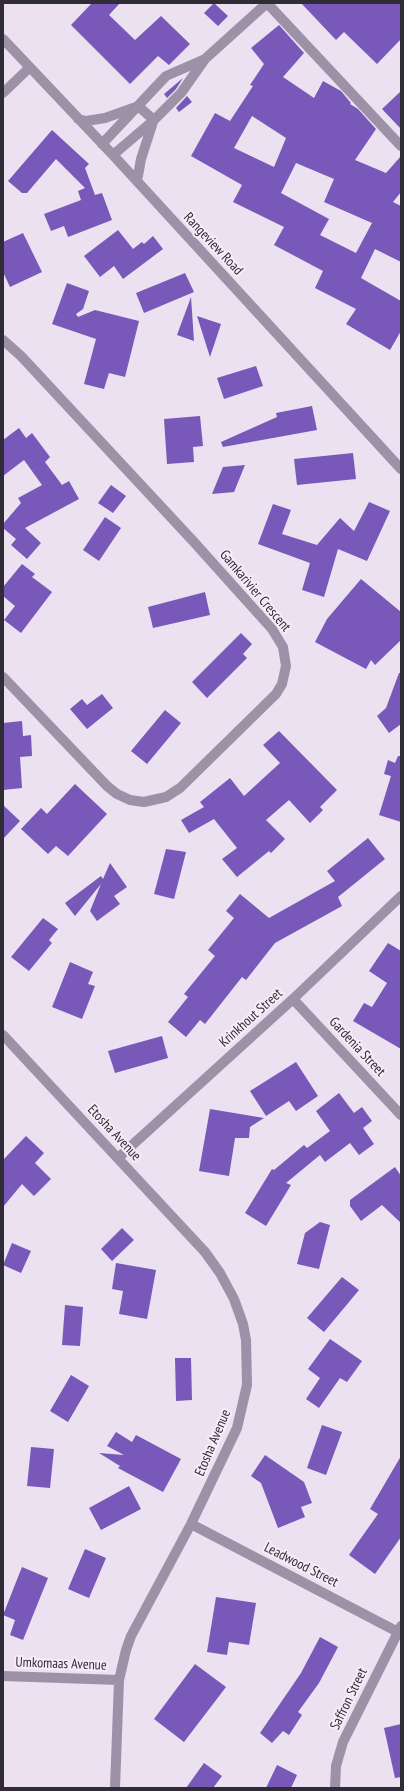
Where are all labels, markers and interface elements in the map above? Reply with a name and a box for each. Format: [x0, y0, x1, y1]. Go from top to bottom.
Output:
street label: Rangeview Road [180, 209, 246, 279]
street label: Gamkarivier Crescent [216, 547, 294, 635]
street label: Krinkhout Street [216, 985, 286, 1051]
street label: Gardenia Street [325, 1014, 389, 1080]
street label: Etosha Avenue [84, 1101, 144, 1165]
street label: Etosha Avenue [191, 1407, 235, 1479]
street label: Leadwood Street [261, 1539, 341, 1591]
street label: Umkomaas Avenue [15, 1654, 107, 1674]
street label: Saffron Street [327, 1665, 371, 1733]

